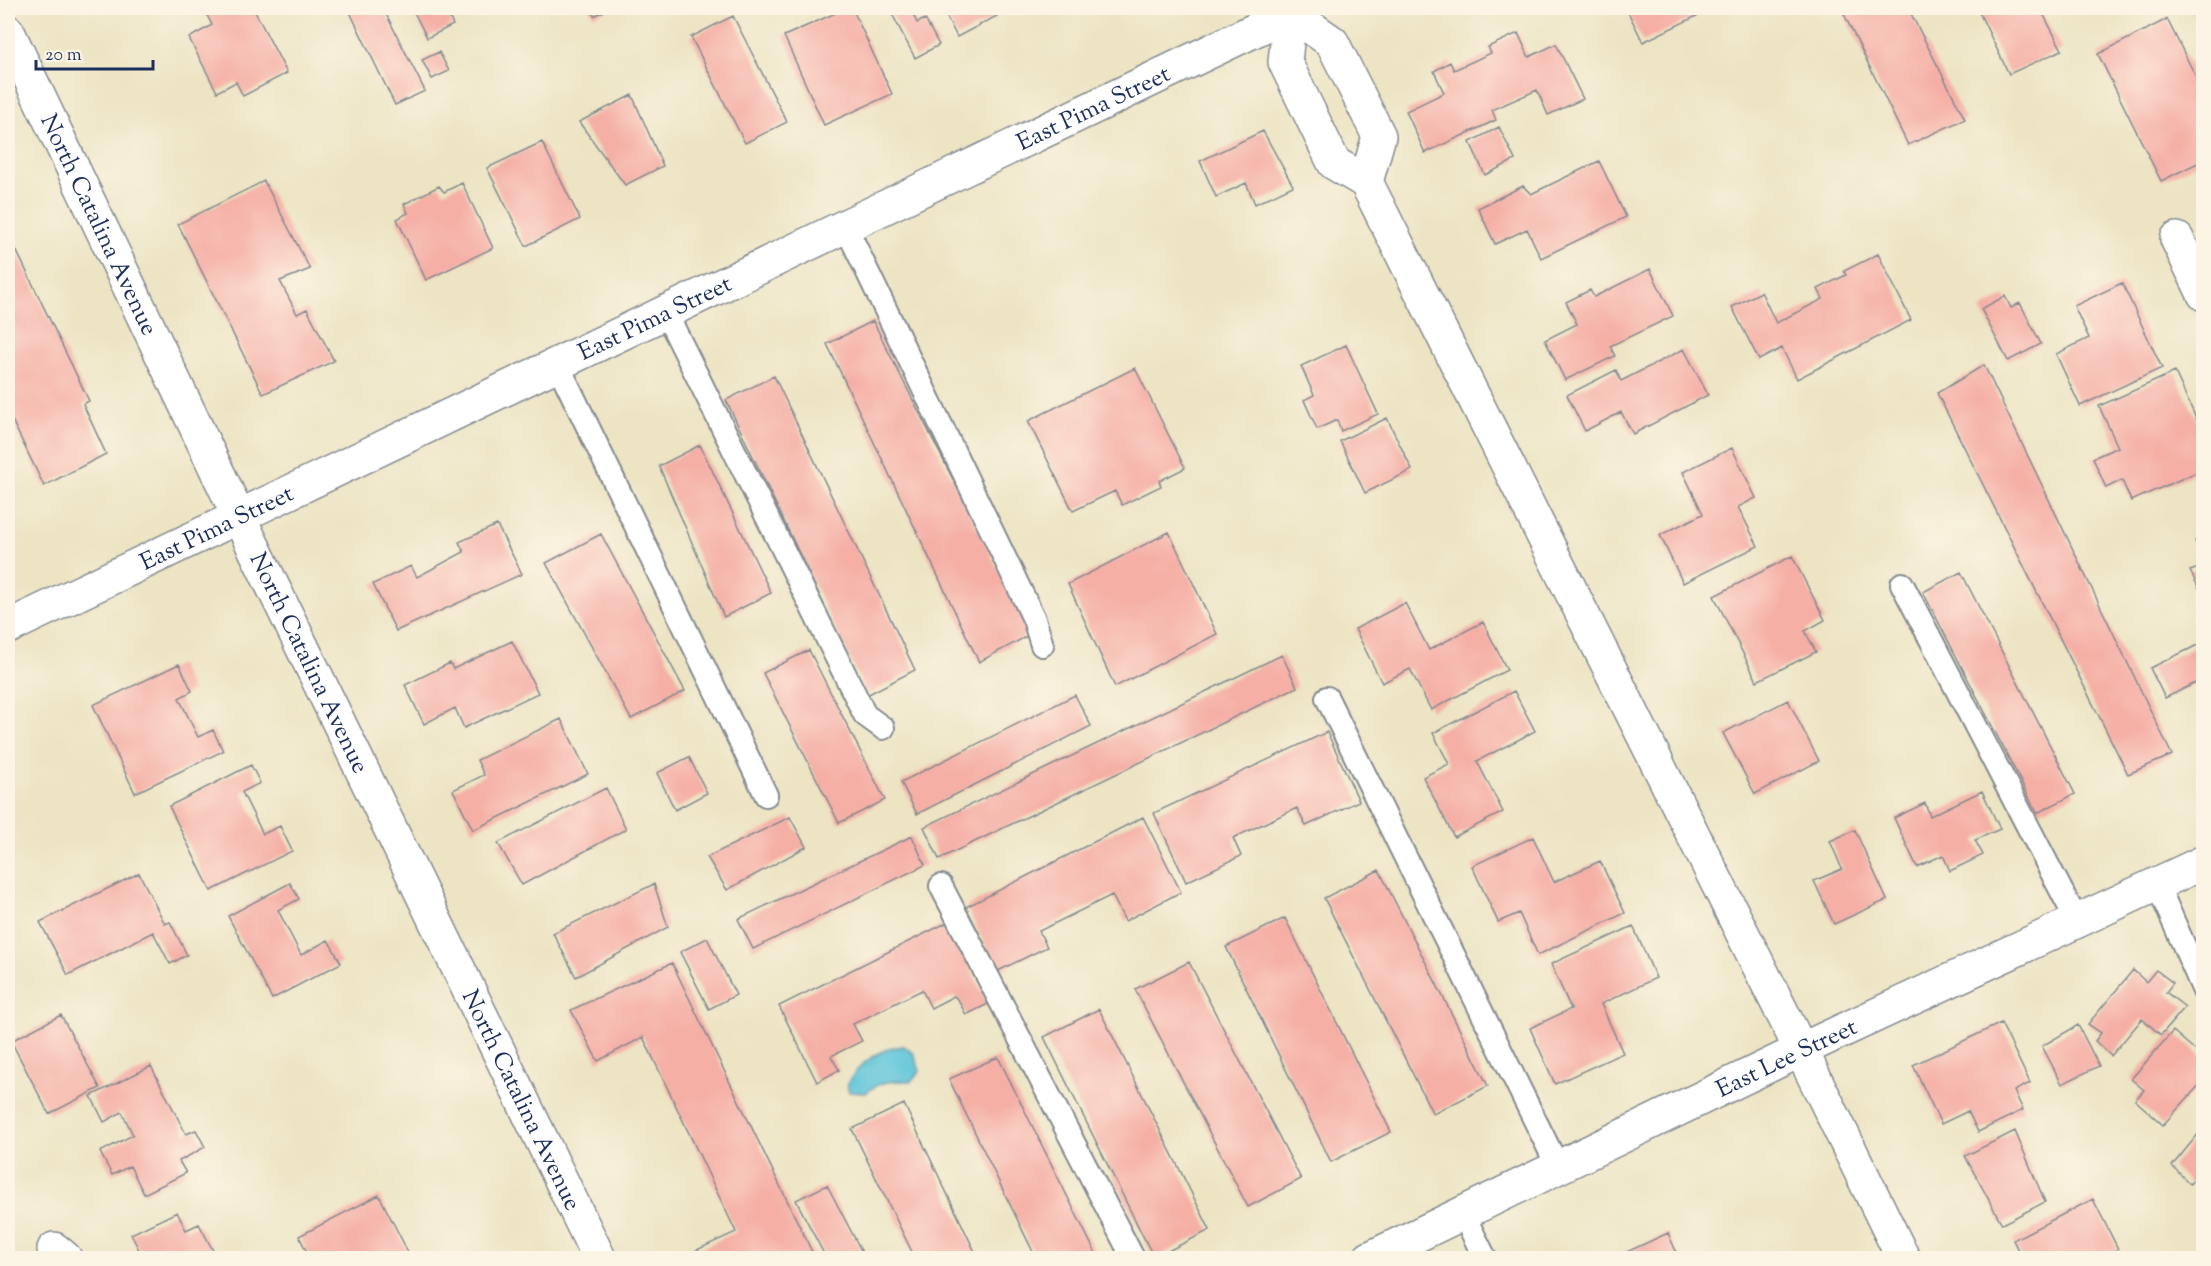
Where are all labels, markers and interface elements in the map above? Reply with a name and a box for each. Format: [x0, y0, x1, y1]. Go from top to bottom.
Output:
scale bar [36, 33, 153, 71]
text: 20 m [45, 43, 82, 69]
street label: East Pima Street [1012, 58, 1176, 161]
street label: North Catalina Avenue [30, 109, 165, 342]
street label: East Pima Street [573, 268, 738, 370]
street label: East Pima Street [135, 478, 300, 580]
street label: North Catalina Avenue [240, 547, 376, 780]
street label: North Catalina Avenue [452, 984, 588, 1217]
street label: East Lee Street [1711, 1011, 1863, 1107]

